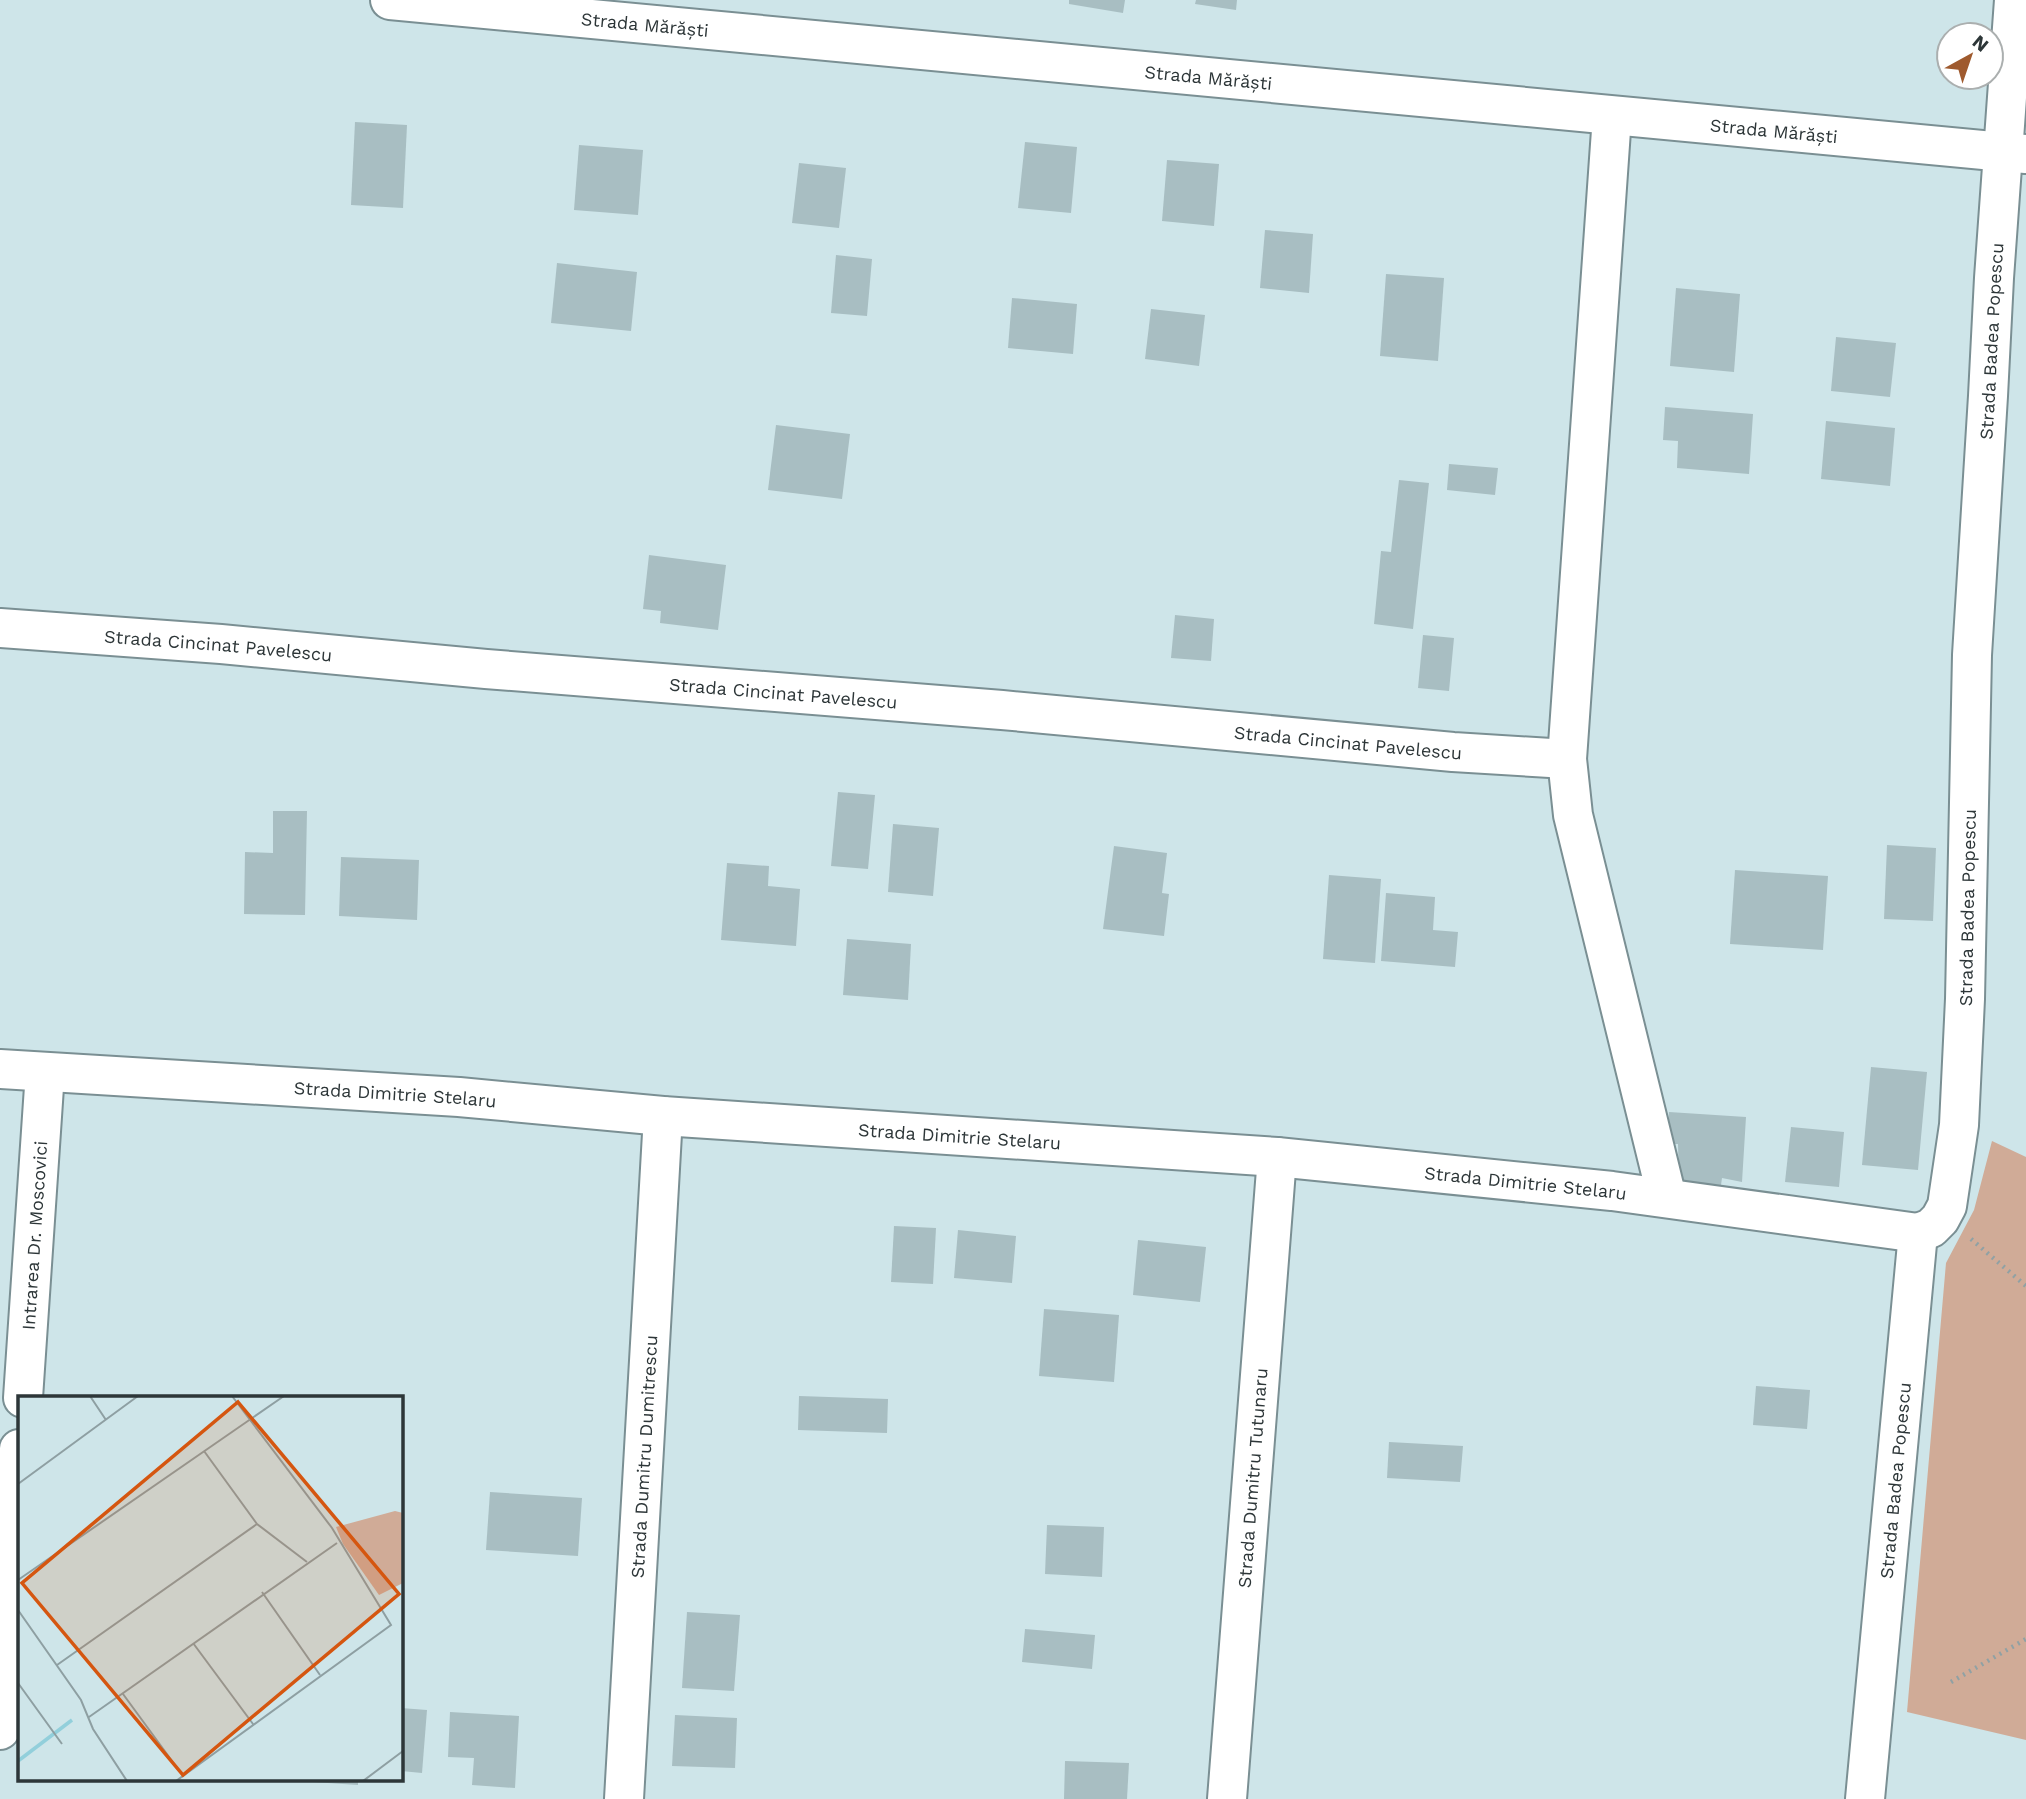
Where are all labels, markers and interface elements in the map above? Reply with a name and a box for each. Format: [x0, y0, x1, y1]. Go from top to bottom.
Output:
street label: Strada Mărăști [580, 8, 710, 40]
north arrow [1935, 21, 2005, 91]
text: N [1968, 30, 1993, 57]
street label: Strada Mărăști [1144, 61, 1273, 93]
street label: Strada Mărăști [1709, 114, 1839, 147]
street label: Strada Badea Popescu [1975, 242, 2007, 440]
street label: Strada Cincinat Pavelescu [104, 625, 333, 665]
street label: Strada Cincinat Pavelescu [668, 673, 898, 712]
street label: Strada Cincinat Pavelescu [1233, 721, 1463, 763]
street label: Strada Badea Popescu [1954, 809, 1979, 1007]
street label: Strada Dimitrie Stelaru [293, 1076, 498, 1111]
street label: Strada Dimitrie Stelaru [858, 1119, 1062, 1153]
street label: Intrarea Dr. Moscovici [17, 1140, 51, 1331]
street label: Strada Dimitrie Stelaru [1424, 1162, 1628, 1203]
street label: Strada Dumitru Dumitrescu [626, 1334, 661, 1579]
street label: Strada Dumitru Tutunaru [1233, 1367, 1271, 1589]
street label: Strada Badea Popescu [1875, 1381, 1914, 1580]
inset map [18, 1396, 402, 1782]

